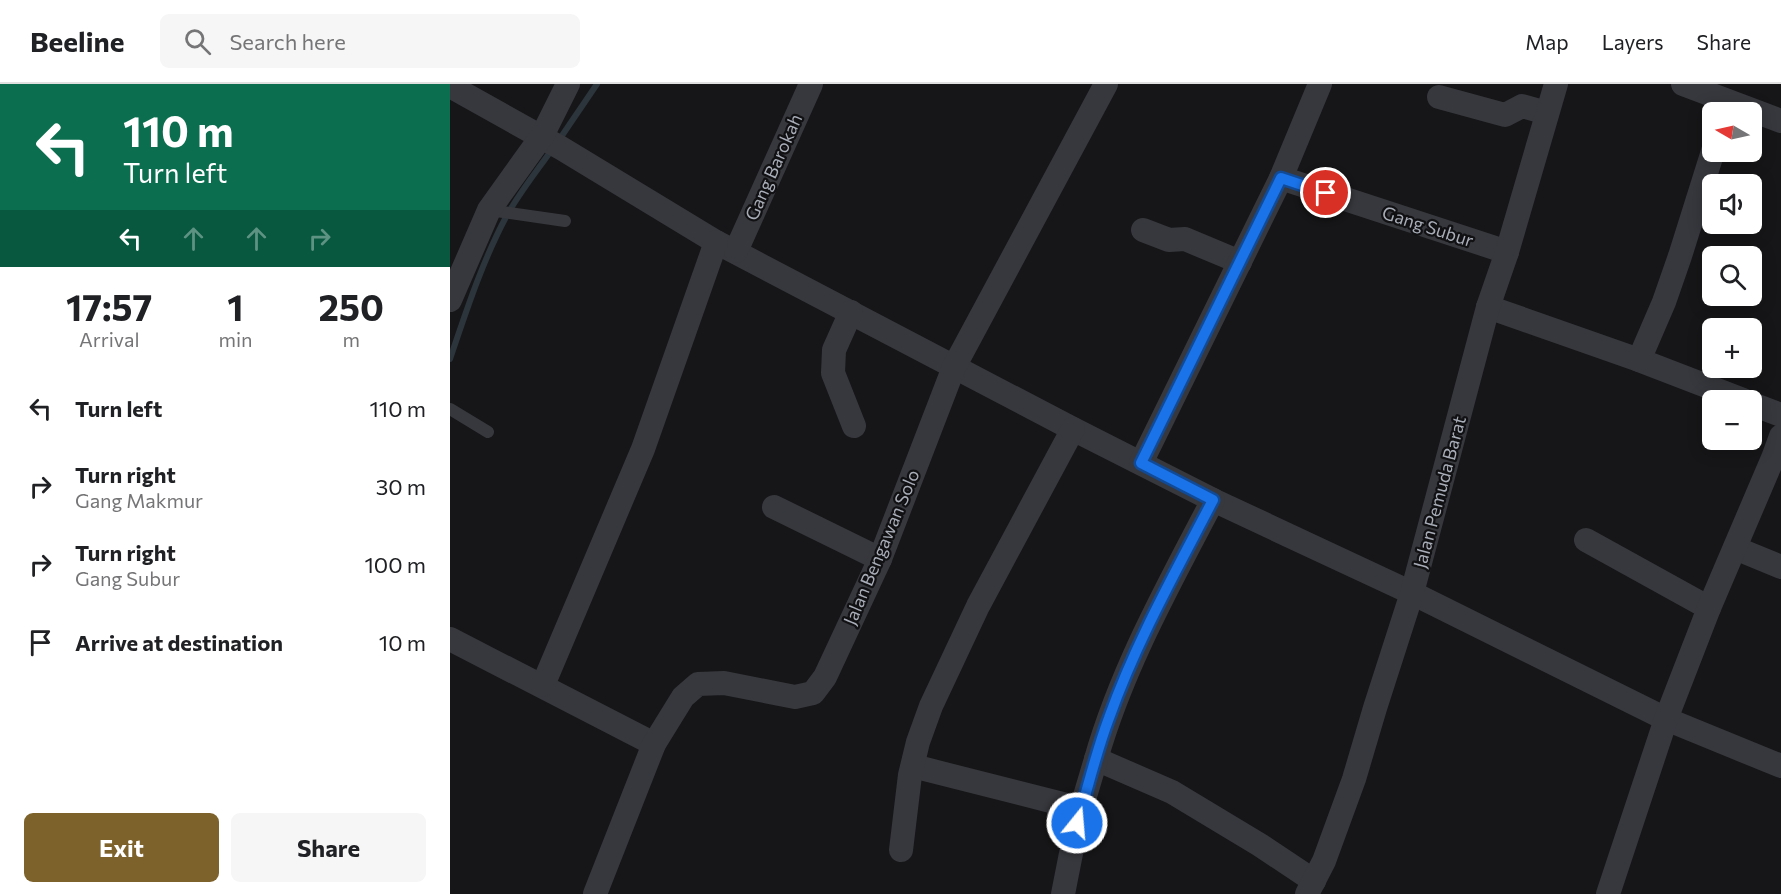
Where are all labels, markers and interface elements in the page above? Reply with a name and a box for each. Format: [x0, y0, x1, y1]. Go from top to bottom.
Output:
search box [160, 14, 580, 68]
text: Beeline [30, 24, 124, 58]
icon: search [181, 25, 214, 58]
text: Search here [229, 28, 346, 55]
text: Map [1525, 29, 1569, 54]
text: Layers [1602, 29, 1664, 54]
text: Share [1697, 29, 1751, 54]
north arrow [1702, 102, 1762, 162]
map controls [1702, 102, 1762, 450]
text: 110 m [123, 104, 234, 156]
icon: left [24, 108, 102, 186]
street label: Gang Barokah [740, 110, 806, 224]
text: Turn left [123, 156, 227, 189]
pin [1300, 167, 1351, 218]
button: sound [1702, 174, 1762, 234]
icon: arrive [1309, 176, 1342, 209]
street label: Gang Subur [1380, 201, 1476, 251]
icon: left [114, 222, 147, 255]
icon: ahead [177, 222, 210, 255]
icon: ahead [240, 222, 273, 255]
icon: right [303, 222, 336, 255]
button: search [1702, 246, 1762, 306]
text: 17:57 [66, 284, 152, 328]
text: 1 [227, 284, 244, 328]
text: 250 [319, 284, 384, 328]
button: + [1702, 318, 1762, 378]
text: Arrival [79, 327, 139, 351]
text: min [218, 327, 253, 351]
text: m [343, 327, 360, 351]
button: − [1702, 390, 1762, 450]
icon: left [24, 392, 57, 425]
text: Turn left [75, 395, 162, 422]
text: 110 m [369, 395, 426, 422]
street label: Jalan Pemuda Barat [1408, 413, 1470, 571]
text: Turn right [75, 461, 176, 488]
street label: Jalan Bengawan Solo [838, 466, 924, 628]
icon: right [24, 470, 57, 503]
text: 30 m [376, 473, 426, 500]
text: Gang Makmur [75, 488, 203, 512]
text: Turn right [75, 539, 176, 566]
icon: right [24, 548, 57, 581]
text: 100 m [364, 551, 426, 578]
text: Gang Subur [75, 566, 180, 590]
icon: arrive [24, 626, 57, 659]
text: Arrive at destination [75, 629, 283, 656]
text: 10 m [379, 629, 426, 656]
position arrow [1045, 791, 1109, 855]
button: Exit [24, 813, 219, 882]
button: Share [231, 813, 426, 882]

